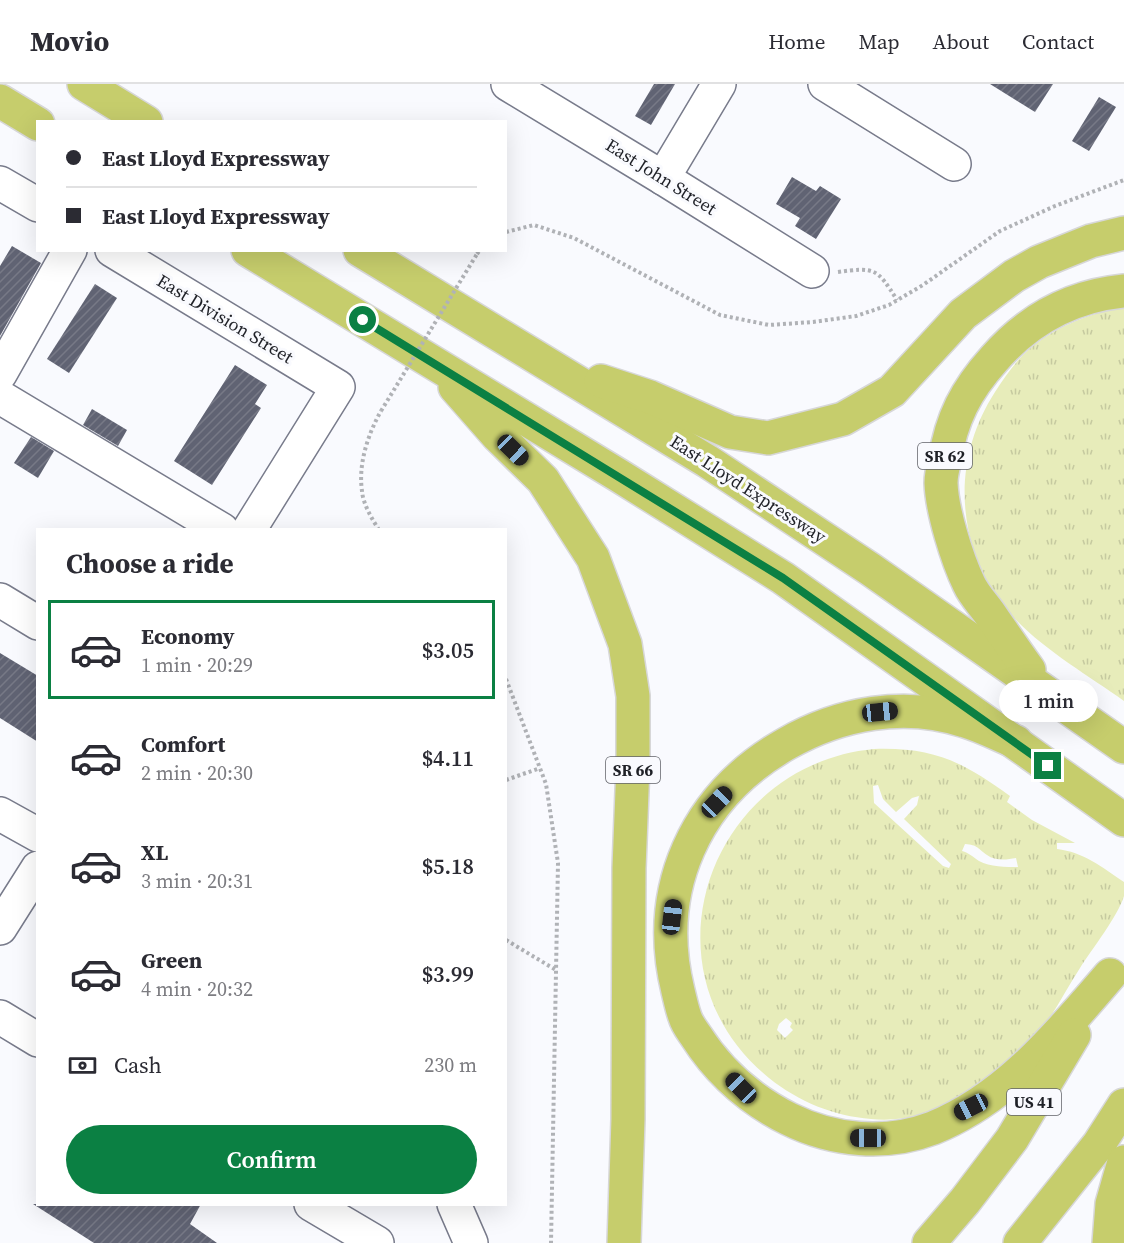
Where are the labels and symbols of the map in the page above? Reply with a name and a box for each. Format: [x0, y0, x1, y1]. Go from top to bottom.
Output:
street label: East John Street [601, 132, 722, 221]
street label: East Division Street [152, 268, 298, 369]
route start [349, 306, 376, 333]
street label: East Lloyd Expressway [665, 429, 832, 549]
car [494, 431, 532, 469]
road number: SR 62 [918, 443, 972, 469]
callout: 1 min [998, 679, 1098, 721]
car [861, 701, 899, 723]
route end [1034, 752, 1061, 779]
road number: SR 66 [606, 757, 660, 783]
car [698, 783, 736, 821]
car [661, 898, 683, 936]
car [722, 1069, 760, 1107]
road number: US 41 [1007, 1089, 1061, 1115]
car [951, 1091, 991, 1123]
car [850, 1129, 886, 1147]

